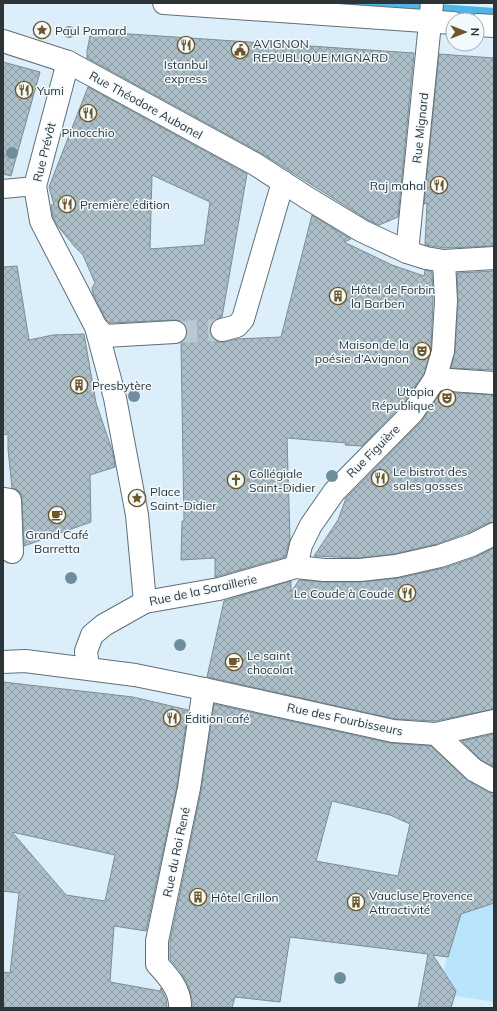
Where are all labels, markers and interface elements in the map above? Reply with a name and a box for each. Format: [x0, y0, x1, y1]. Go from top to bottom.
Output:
north arrow [445, 12, 485, 52]
place icon: Paul Pamard [32, 20, 52, 40]
place label: Paul Pamard [55, 23, 127, 38]
text: N [468, 28, 482, 36]
restaurant icon: Istanbul express [176, 35, 196, 55]
place label: AVIGNON REPUBLIQUE MIGNARD [253, 36, 388, 65]
public building icon: AVIGNON REPUBLIQUE MIGNARD [230, 40, 250, 60]
place label: Istanbul express [164, 57, 208, 86]
street label: Rue Théodore Aubanel [87, 68, 205, 142]
restaurant icon: Yumi [14, 80, 34, 100]
place label: Yumi [36, 83, 64, 98]
street label: Rue Mignard [409, 92, 431, 164]
restaurant icon: Pinocchio [78, 103, 98, 123]
street label: Rue Prévôt [29, 121, 59, 183]
place label: Pinocchio [61, 125, 115, 140]
restaurant icon: Raj mahal [429, 175, 449, 195]
place label: Raj mahal [370, 178, 426, 193]
restaurant icon: Première édition [57, 194, 77, 214]
place label: Première édition [80, 197, 170, 212]
place label: Hôtel de Forbin la Barben [351, 282, 435, 311]
building icon: Hôtel de Forbin la Barben [328, 286, 348, 306]
place label: Maison de la poésie d’Avignon [315, 337, 409, 366]
theatre icon: Maison de la poésie d’Avignon [412, 341, 432, 361]
building icon: Presbytère [69, 375, 89, 395]
place label: Presbytère [92, 378, 152, 393]
place label: Utopia République [372, 384, 434, 413]
theatre icon: Utopia République [437, 388, 457, 408]
street label: Rue Figuière [343, 421, 403, 481]
place label: Le bistrot des sales gosses [393, 464, 467, 493]
place label: Collégiale Saint-Didier [249, 466, 316, 495]
restaurant icon: Le bistrot des sales gosses [370, 468, 390, 488]
church icon: Collégiale Saint-Didier [226, 470, 246, 490]
place label: Place Saint-Didier [150, 484, 217, 513]
place icon: Place Saint-Didier [127, 488, 147, 508]
cafe icon: Grand Café Barretta [47, 505, 67, 525]
place label: Grand Café Barretta [25, 527, 89, 556]
street label: Rue de la Saraillerie [148, 571, 258, 609]
restaurant icon: Le Coude à Coude [397, 583, 417, 603]
place label: Le Coude à Coude [294, 586, 394, 601]
place label: Le saint chocolat [247, 648, 294, 677]
cafe icon: Le saint chocolat [224, 652, 244, 672]
street label: Rue des Fourbisseurs [286, 699, 404, 739]
restaurant icon: Édition café [162, 708, 182, 728]
place label: Édition café [185, 711, 250, 726]
street label: Rue du Roi René [159, 806, 193, 898]
building icon: Hôtel Crillon [188, 887, 208, 907]
place label: Vaucluse Provence Attractivité [369, 888, 473, 917]
place label: Hôtel Crillon [211, 890, 279, 905]
building icon: Vaucluse Provence Attractivité [346, 892, 366, 912]

